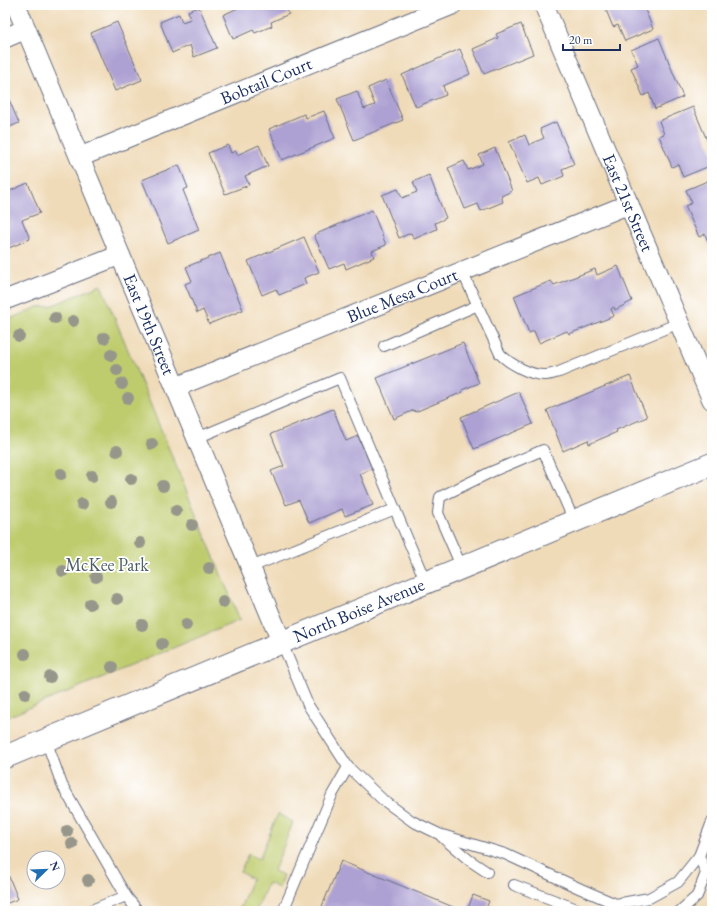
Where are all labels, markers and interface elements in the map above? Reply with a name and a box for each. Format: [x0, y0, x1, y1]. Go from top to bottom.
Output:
scale bar [563, 26, 620, 52]
text: 20 m [569, 32, 593, 48]
street label: Bobtail Court [217, 51, 315, 109]
street label: East 21st Street [598, 150, 660, 255]
street label: Blue Mesa Court [343, 262, 461, 328]
street label: East 19th Street [118, 270, 181, 378]
park label: McKee Park [65, 553, 149, 576]
street label: North Boise Avenue [290, 573, 428, 647]
north arrow [26, 850, 66, 890]
text: N [47, 859, 63, 873]

